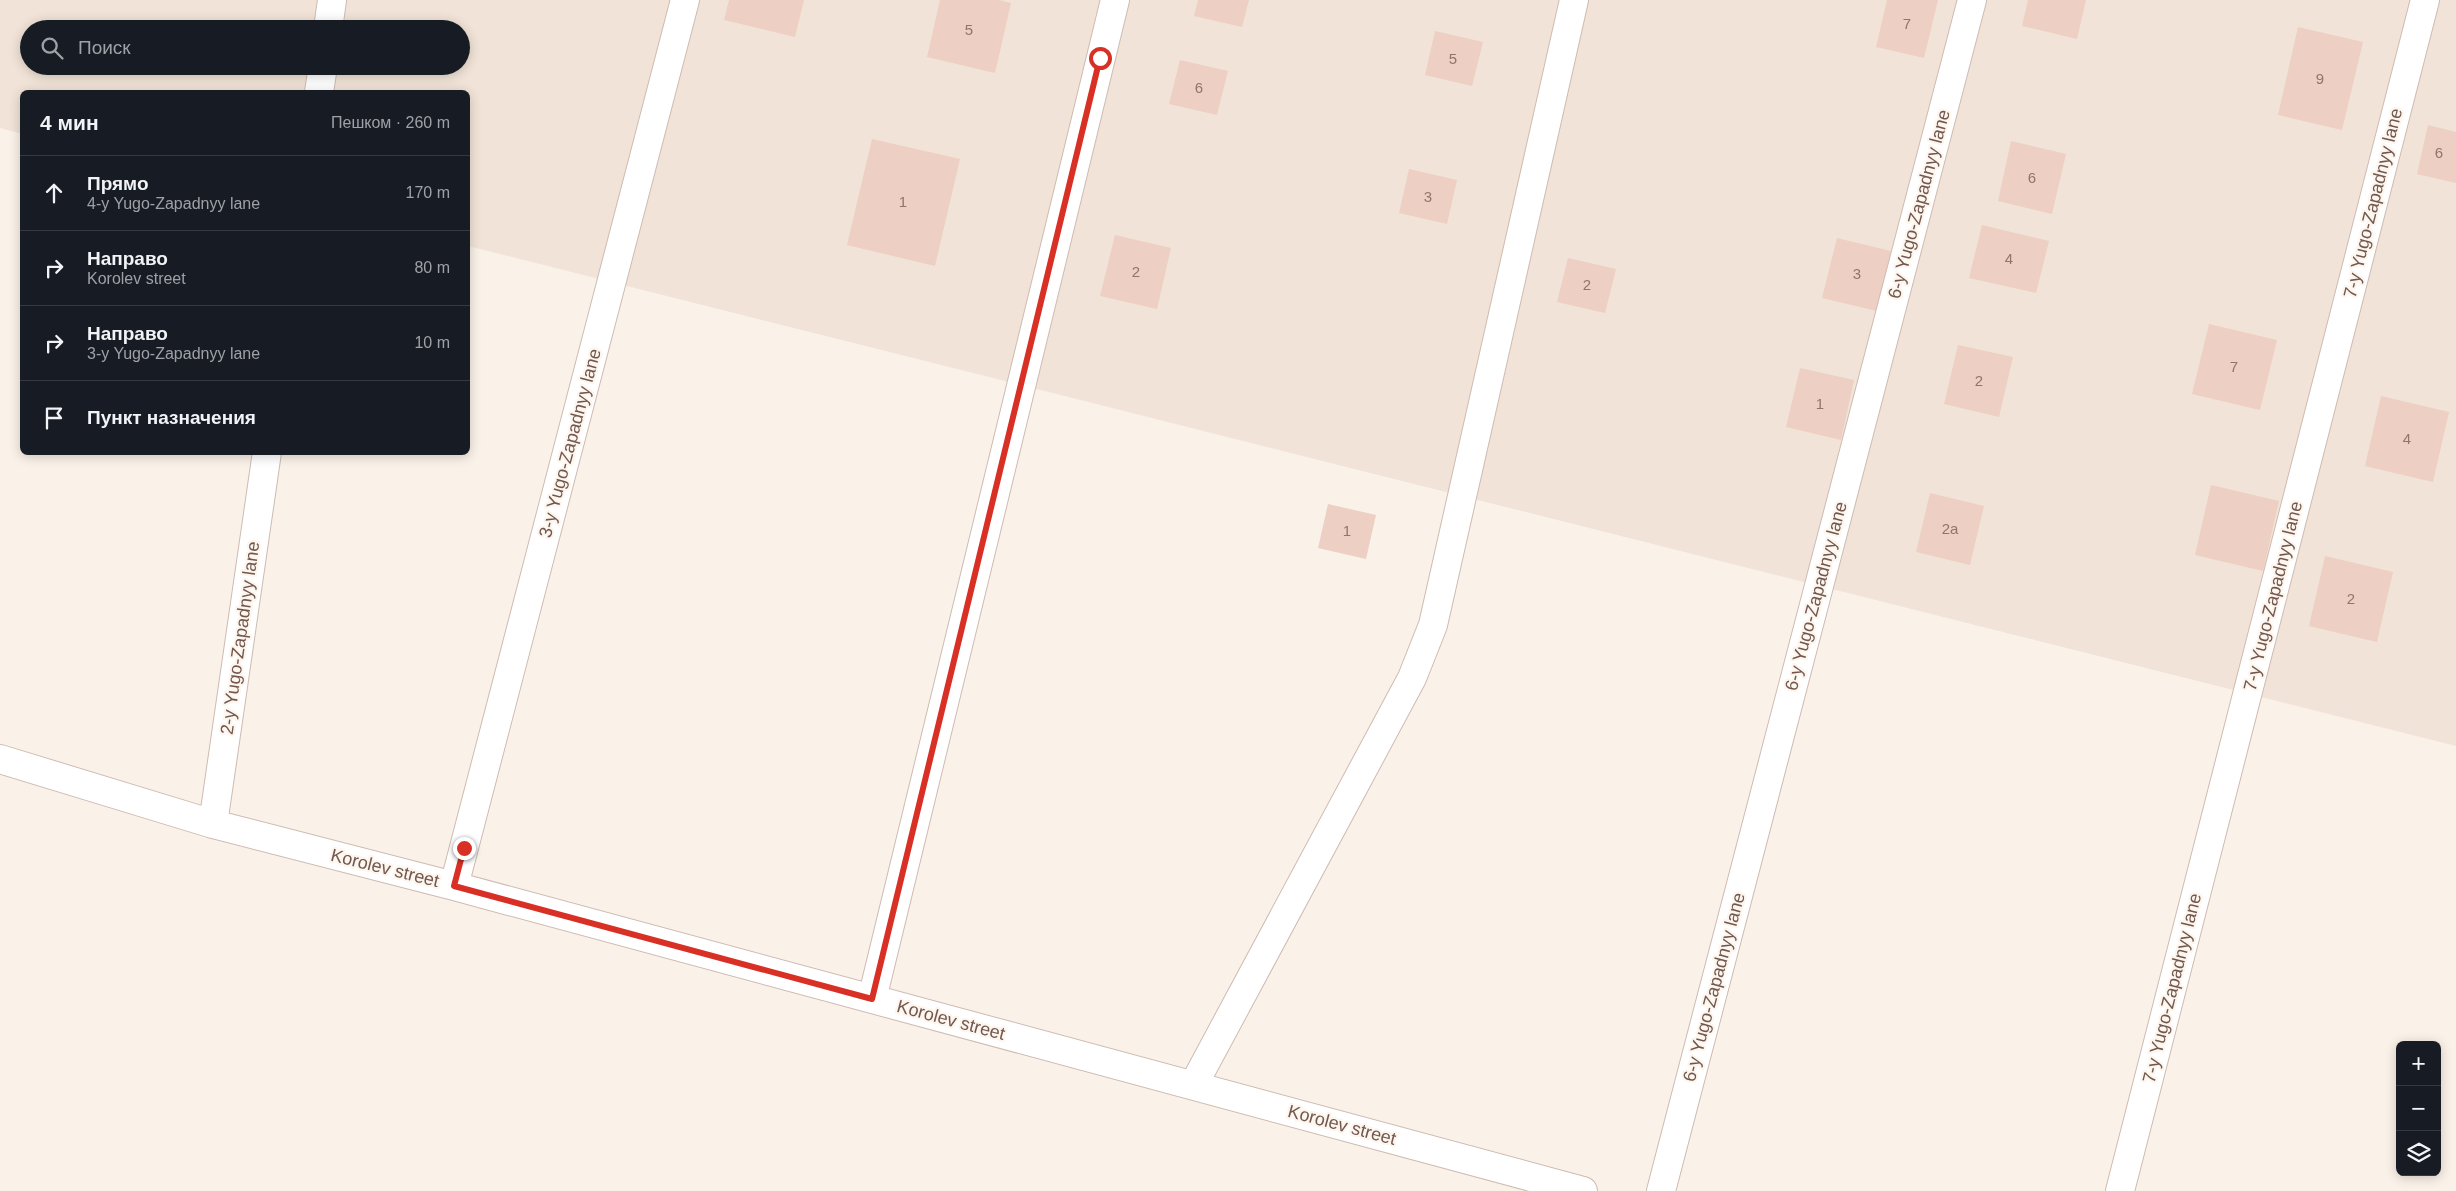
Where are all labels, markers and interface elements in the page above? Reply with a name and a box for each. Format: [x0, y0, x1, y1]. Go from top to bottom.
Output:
house number: 7 [1903, 15, 1911, 32]
search box [20, 20, 470, 75]
house number: 5 [965, 21, 973, 38]
icon: search [38, 34, 66, 62]
text: Поиск [78, 37, 131, 58]
route start [1089, 47, 1112, 70]
house number: 5 [1449, 50, 1457, 67]
house number: 9 [2316, 70, 2324, 87]
house number: 6 [1195, 79, 1203, 96]
street label: 7-y Yugo-Zapadnyy lane [2340, 106, 2406, 300]
street label: 6-y Yugo-Zapadnyy lane [1884, 107, 1954, 301]
text: 4 мин [40, 111, 99, 134]
text: Пешком · 260 m [331, 114, 450, 131]
house number: 6 [2435, 144, 2443, 161]
house number: 6 [2028, 169, 2036, 186]
text: Прямо [87, 173, 149, 194]
icon: ahead [40, 179, 68, 207]
text: 170 m [406, 184, 450, 201]
house number: 3 [1424, 188, 1432, 205]
house number: 1 [899, 193, 907, 210]
text: 4-y Yugo-Zapadnyy lane [87, 195, 260, 212]
text: Направо [87, 248, 168, 269]
house number: 4 [2005, 250, 2013, 267]
icon: right [40, 254, 68, 282]
text: 80 m [414, 259, 450, 276]
house number: 2 [1132, 263, 1140, 280]
house number: 3 [1853, 265, 1861, 282]
text: Korolev street [87, 270, 186, 287]
house number: 2 [1583, 276, 1591, 293]
text: Направо [87, 323, 168, 344]
icon: right [40, 329, 68, 357]
text: 10 m [414, 334, 450, 351]
text: 3-y Yugo-Zapadnyy lane [87, 345, 260, 362]
street label: 3-y Yugo-Zapadnyy lane [535, 346, 605, 540]
house number: 7 [2230, 358, 2238, 375]
house number: 2 [1975, 372, 1983, 389]
house number: 1 [1816, 395, 1824, 412]
icon: arrive [40, 404, 68, 432]
text: Пункт назначения [87, 407, 256, 428]
house number: 4 [2403, 430, 2411, 447]
street label: 6-y Yugo-Zapadnyy lane [1781, 499, 1851, 693]
street label: 7-y Yugo-Zapadnyy lane [2240, 499, 2306, 693]
house number: 2а [1942, 520, 1959, 537]
house number: 1 [1343, 522, 1351, 539]
street label: 2-y Yugo-Zapadnyy lane [217, 540, 263, 736]
house number: 2 [2347, 590, 2355, 607]
route end [453, 837, 476, 860]
street label: Korolev street [329, 845, 441, 891]
street label: 6-y Yugo-Zapadnyy lane [1679, 890, 1749, 1084]
street label: 7-y Yugo-Zapadnyy lane [2139, 891, 2205, 1085]
street label: Korolev street [895, 996, 1007, 1044]
map controls [2396, 1041, 2441, 1176]
button: + [2396, 1041, 2441, 1086]
button: − [2396, 1086, 2441, 1131]
street label: Korolev street [1286, 1101, 1398, 1149]
button: layers [2396, 1131, 2441, 1176]

